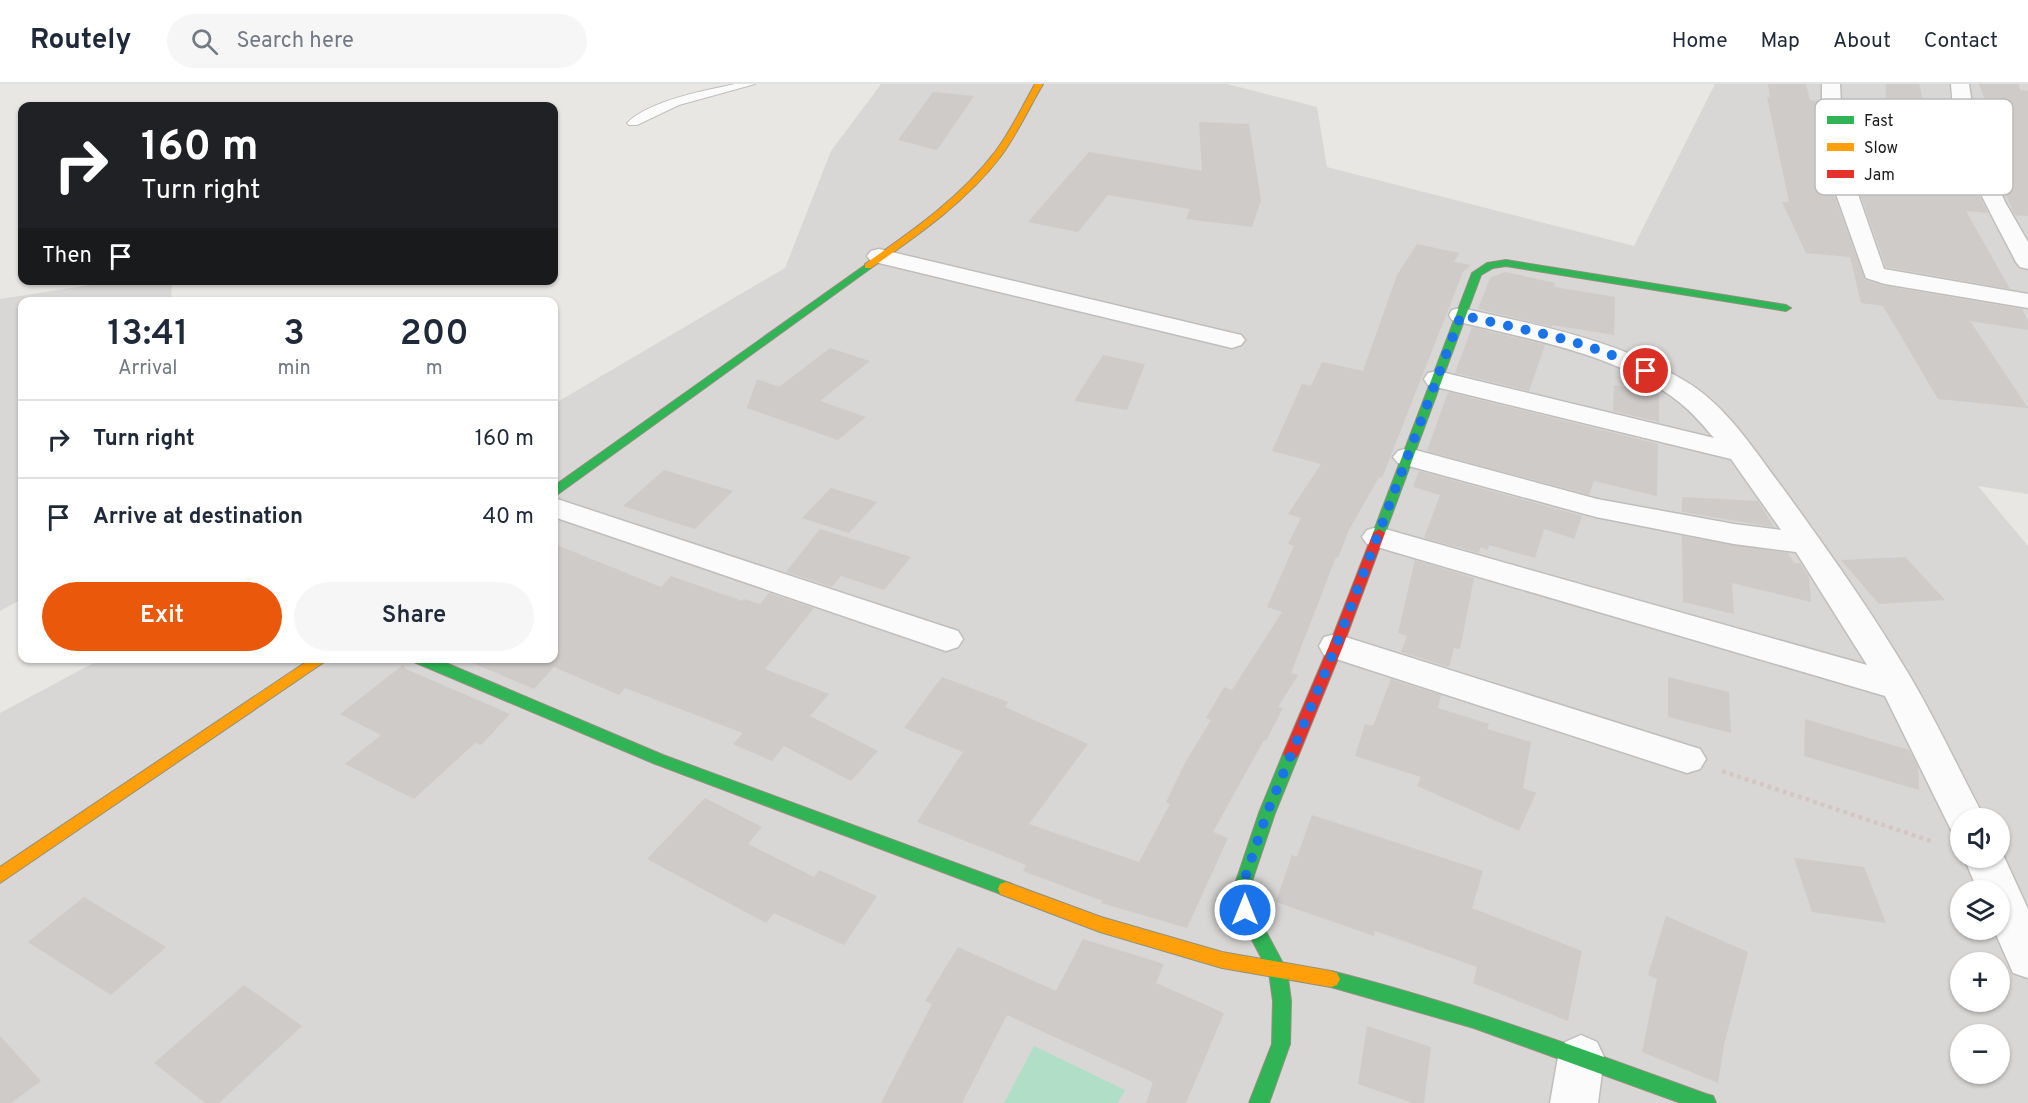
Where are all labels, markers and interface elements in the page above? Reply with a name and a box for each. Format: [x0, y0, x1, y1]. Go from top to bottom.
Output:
search box [167, 14, 587, 68]
text: Routely [30, 23, 131, 59]
icon: search [188, 25, 221, 58]
text: Search here [236, 28, 354, 55]
text: Home [1672, 28, 1728, 55]
text: Map [1761, 28, 1800, 55]
text: About [1833, 28, 1891, 55]
text: Contact [1924, 28, 1998, 55]
legend [1815, 99, 2013, 195]
text: Fast [1864, 112, 1894, 132]
text: 160 m [141, 122, 259, 175]
icon: right [42, 126, 120, 204]
text: Slow [1864, 139, 1898, 159]
text: Jam [1864, 166, 1895, 186]
text: Turn right [141, 174, 260, 208]
icon: arrive [104, 240, 137, 273]
text: Then [42, 243, 92, 270]
text: 13:41 [107, 312, 188, 358]
text: 3 [283, 312, 305, 358]
text: 200 [400, 312, 469, 358]
pin [1620, 345, 1671, 396]
icon: arrive [1629, 354, 1662, 387]
text: Arrival [118, 356, 178, 382]
text: min [277, 356, 311, 382]
text: m [426, 356, 443, 382]
icon: right [42, 423, 75, 456]
text: Turn right [93, 426, 195, 453]
text: 160 m [475, 426, 534, 453]
icon: arrive [42, 501, 75, 534]
text: Arrive at destination [93, 504, 303, 531]
text: 40 m [482, 504, 534, 531]
button: Exit [42, 582, 282, 651]
button: Share [294, 582, 534, 651]
map controls [1950, 808, 2010, 1084]
button: sound [1950, 808, 2010, 868]
position arrow [1213, 878, 1277, 942]
button: layers [1950, 880, 2010, 940]
button: + [1950, 952, 2010, 1012]
button: − [1950, 1024, 2010, 1084]

